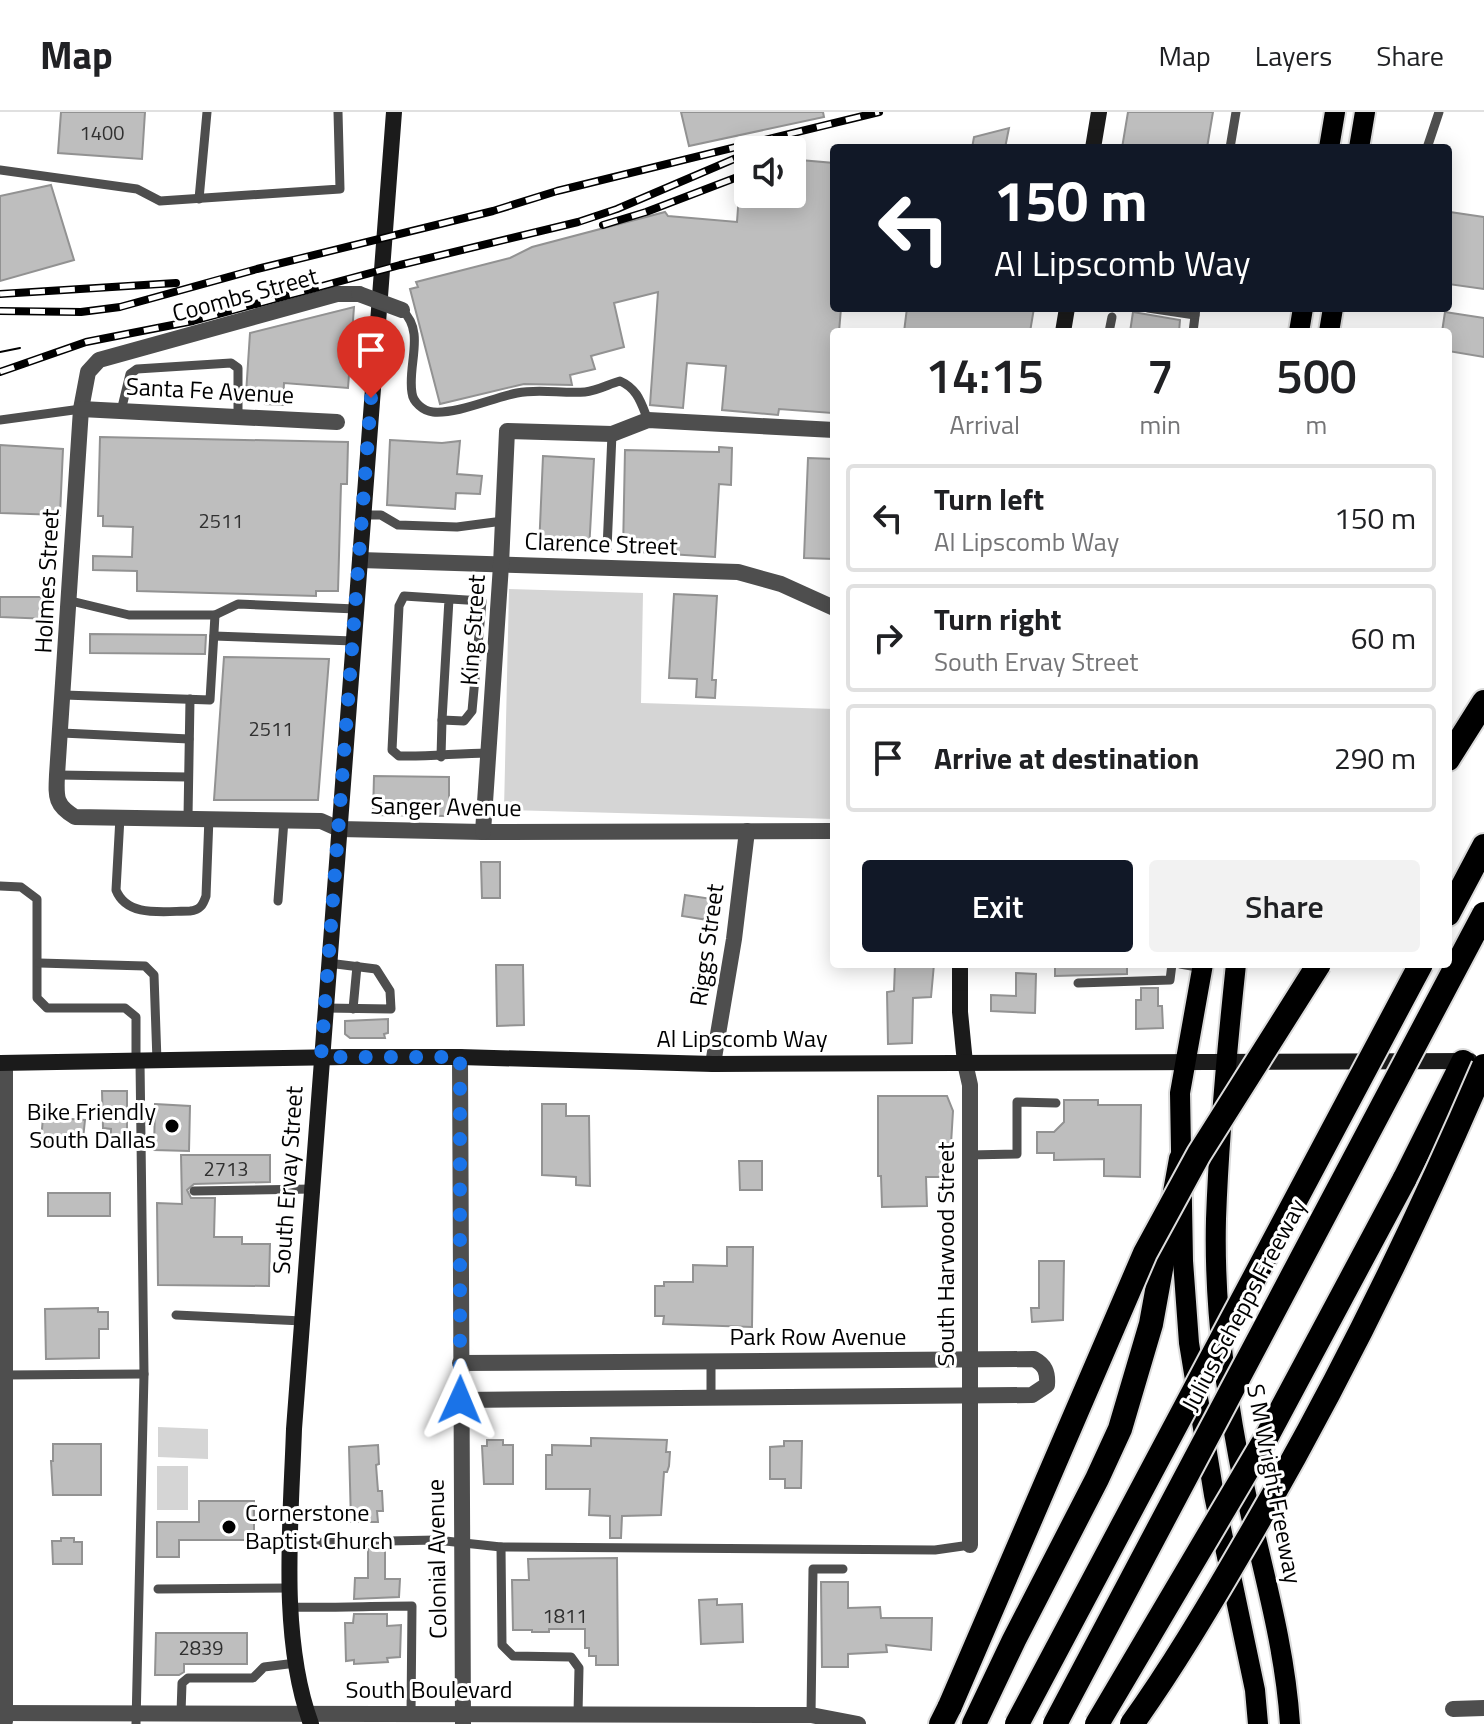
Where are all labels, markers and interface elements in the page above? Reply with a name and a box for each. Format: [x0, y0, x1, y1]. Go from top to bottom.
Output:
text: Map [40, 26, 113, 84]
text: Map [1158, 34, 1211, 77]
text: Layers [1255, 34, 1332, 77]
text: Share [1376, 34, 1444, 77]
house number: 1400 [80, 117, 124, 148]
map controls [734, 136, 806, 208]
button: sound [734, 136, 806, 208]
text: 150 m [994, 158, 1147, 243]
icon: left [862, 176, 966, 280]
text: Al Lipscomb Way [994, 235, 1251, 290]
street label: Coombs Street [168, 257, 322, 331]
pin [337, 316, 405, 398]
icon: arrive [349, 328, 393, 372]
text: 14:15 [925, 339, 1044, 412]
text: 7 [1147, 339, 1174, 412]
text: 500 [1276, 339, 1357, 412]
street label: Santa Fe Avenue [125, 368, 295, 412]
text: Arrival [949, 405, 1020, 444]
text: min [1139, 405, 1181, 444]
text: m [1306, 405, 1327, 444]
text: Turn left [934, 476, 1044, 522]
text: 150 m [1334, 495, 1416, 541]
icon: left [866, 496, 910, 540]
house number: 2511 [199, 505, 243, 536]
street label: Holmes Street [24, 507, 68, 654]
street label: Clarence Street [524, 522, 679, 564]
text: Al Lipscomb Way [934, 522, 1119, 561]
street label: King Street [450, 573, 494, 687]
text: Turn right [934, 596, 1062, 642]
text: 60 m [1351, 615, 1416, 661]
icon: right [866, 616, 910, 660]
text: South Ervay Street [934, 642, 1138, 681]
house number: 2511 [249, 713, 293, 744]
text: Arrive at destination [934, 735, 1199, 781]
text: 290 m [1334, 735, 1416, 781]
icon: arrive [866, 736, 910, 780]
street label: Sanger Avenue [370, 787, 522, 825]
button: Exit [862, 860, 1133, 952]
button: Share [1149, 860, 1420, 952]
street label: Riggs Street [680, 881, 732, 1008]
street label: Al Lipscomb Way [656, 1020, 828, 1056]
street label: South Ervay Street [262, 1084, 312, 1275]
place label: Bike Friendly South Dallas [27, 1093, 156, 1157]
marker: Bike Friendly South Dallas [163, 1117, 181, 1135]
street label: South Harwood Street [927, 1141, 963, 1366]
house number: 2713 [204, 1153, 248, 1184]
street label: Julius Schepps Freeway [1172, 1192, 1315, 1417]
street label: Park Row Avenue [730, 1318, 906, 1354]
position arrow [418, 1358, 502, 1442]
street label: S M Wright Freeway [1238, 1381, 1312, 1587]
street label: Colonial Avenue [417, 1479, 455, 1639]
place label: Cornerstone Baptist Church [245, 1494, 393, 1558]
marker: Cornerstone Baptist Church [220, 1518, 238, 1536]
house number: 1811 [543, 1600, 587, 1631]
house number: 2839 [179, 1632, 223, 1663]
street label: South Boulevard [346, 1671, 512, 1707]

